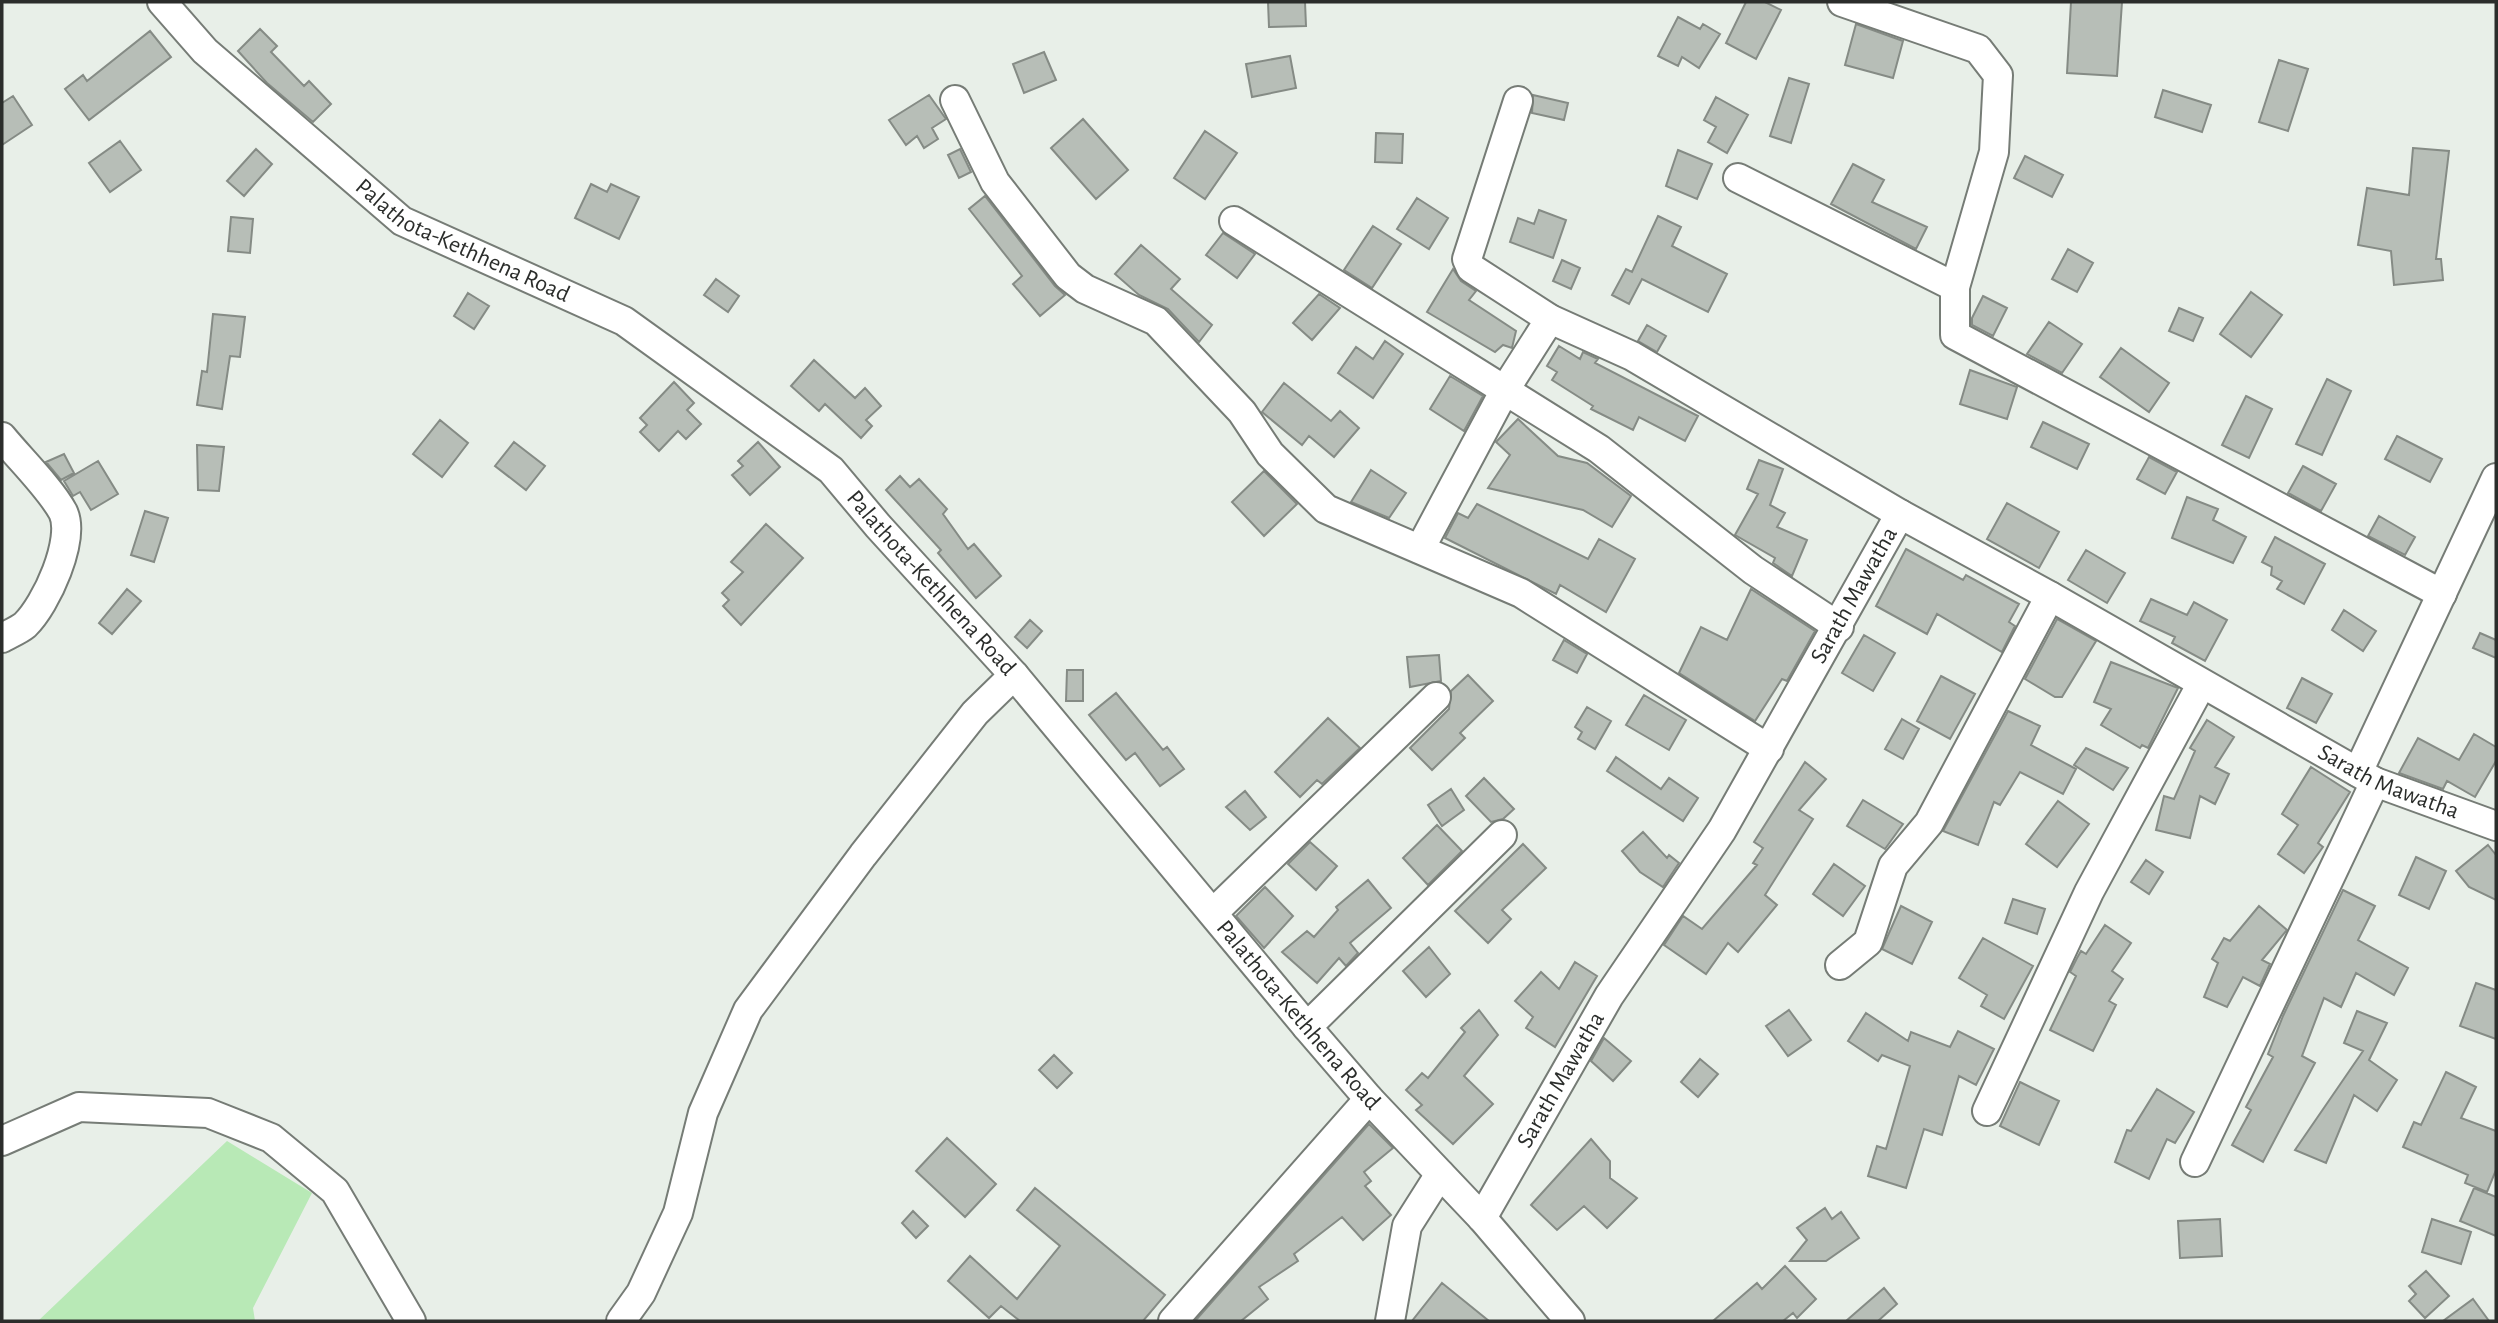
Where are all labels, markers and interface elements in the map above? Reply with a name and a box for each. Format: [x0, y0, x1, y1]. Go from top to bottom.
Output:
street label: Palathota-Kethhena Road [351, 174, 573, 307]
street label: Palathota-Kethhena Road [842, 486, 1020, 680]
street label: Sarath Mawatha [1806, 523, 1902, 667]
street label: Sarath Mawatha [2314, 740, 2462, 823]
street label: Palathota-Kethhena Road [1212, 916, 1385, 1115]
street label: Sarath Mawatha [1513, 1008, 1609, 1152]

